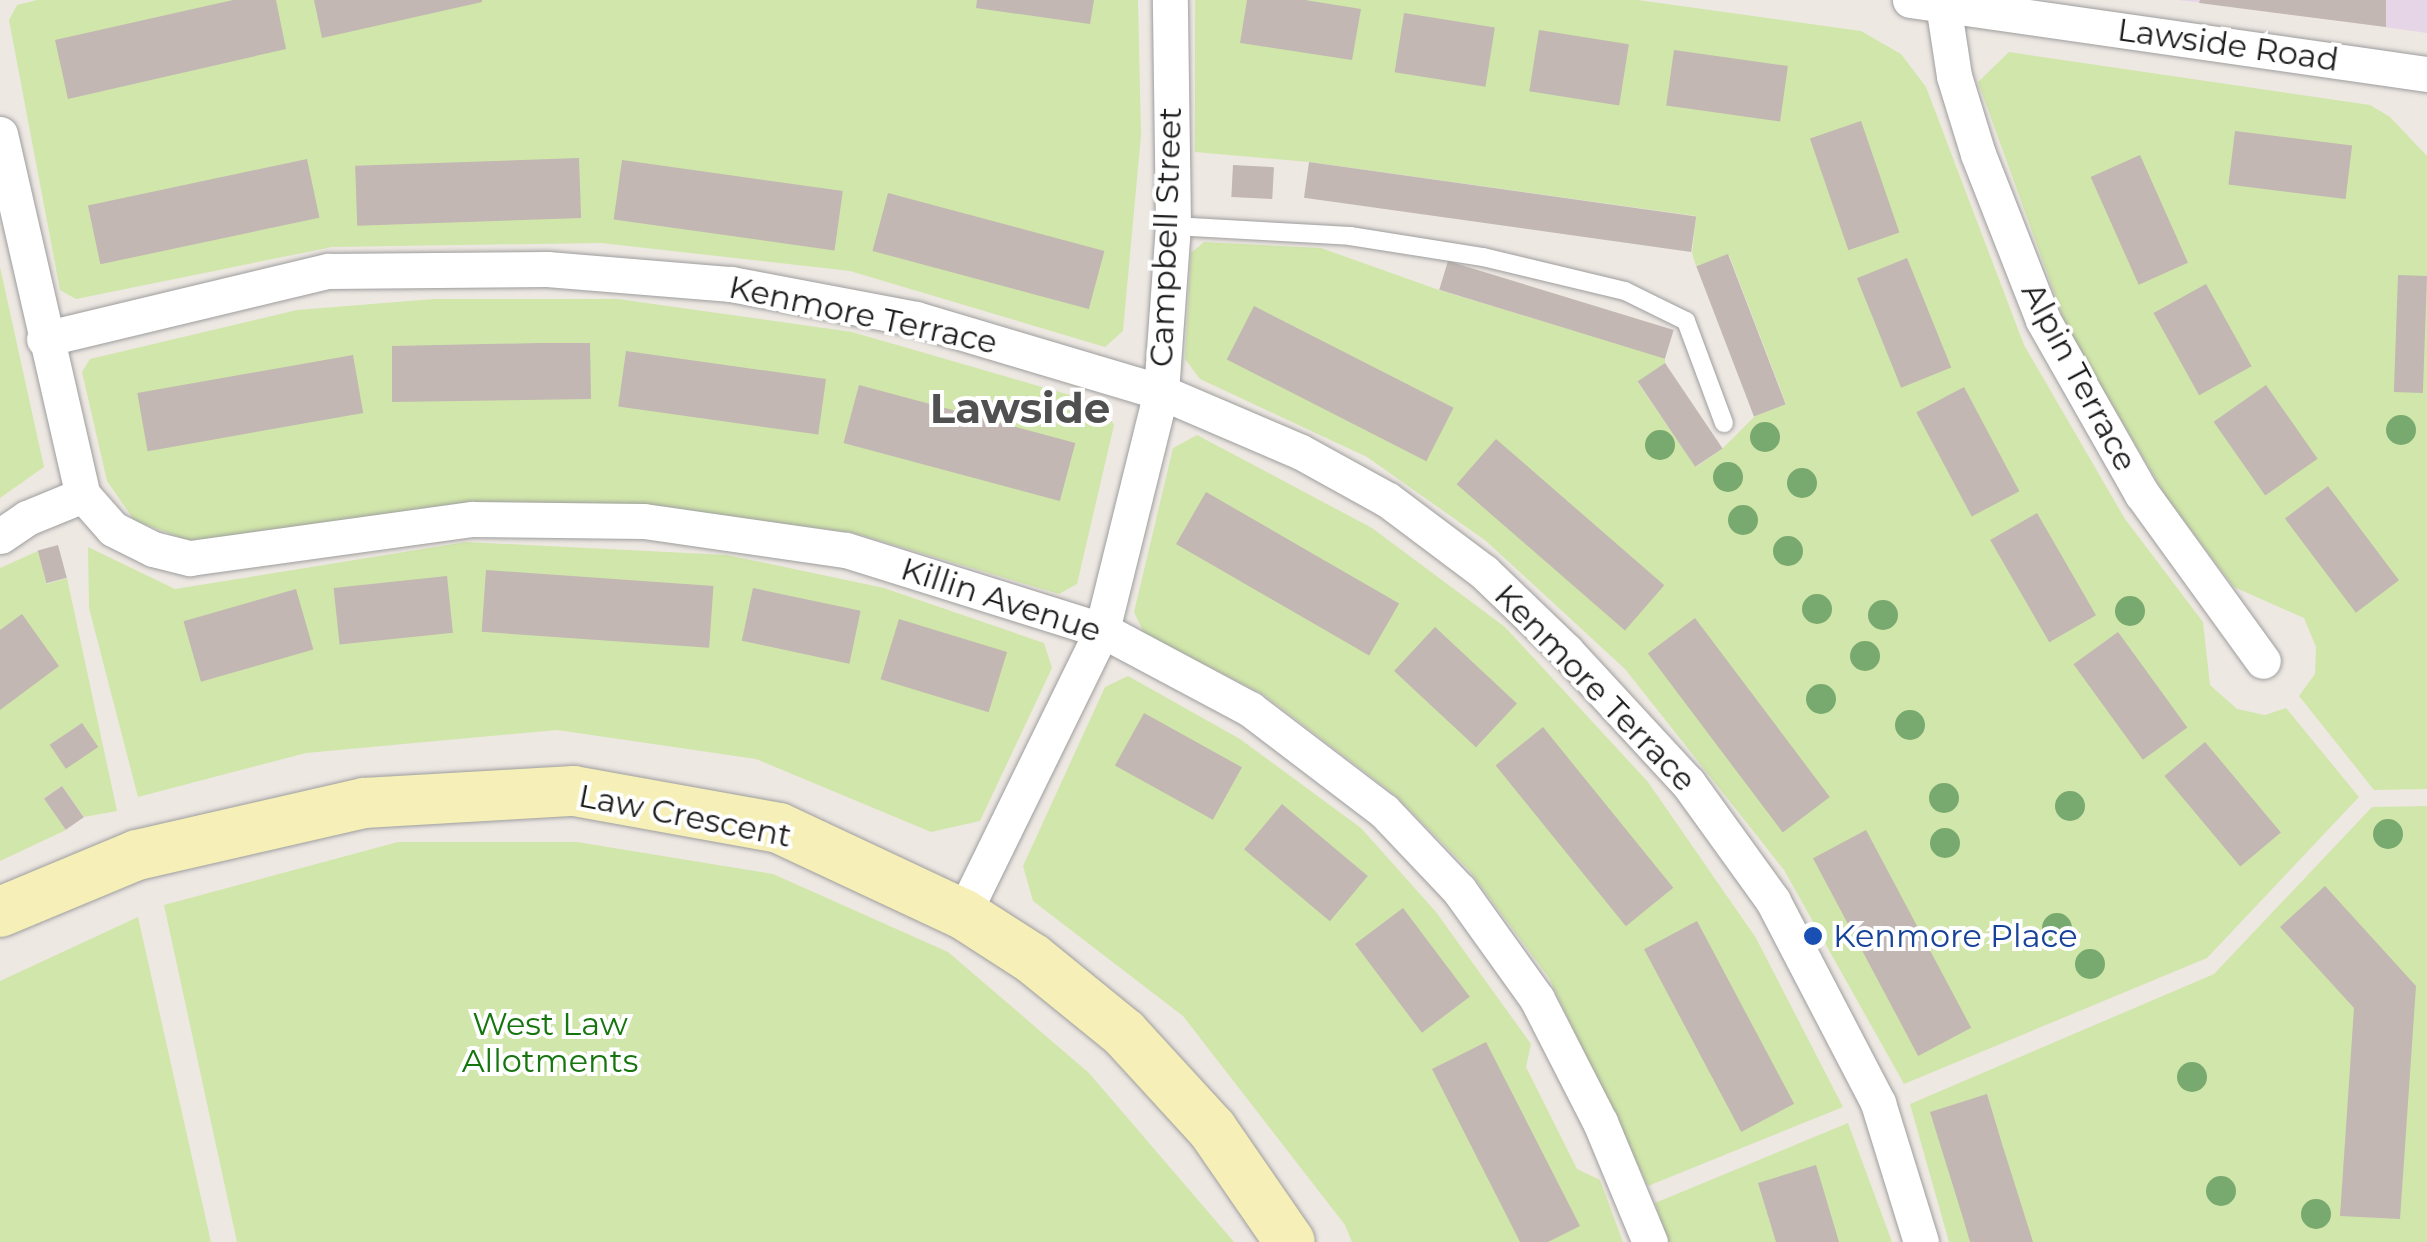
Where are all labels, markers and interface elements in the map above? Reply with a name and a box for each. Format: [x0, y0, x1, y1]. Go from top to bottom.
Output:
street label: Lawside Road [2115, 10, 2341, 80]
street label: Campbell Street [1142, 106, 1190, 368]
street label: Kenmore Terrace [725, 268, 1001, 362]
street label: Alpin Terrace [2013, 276, 2145, 478]
district label: Lawside [930, 383, 1110, 433]
street label: Killin Avenue [896, 550, 1106, 650]
street label: Kenmore Terrace [1486, 576, 1704, 800]
street label: Law Crescent [575, 777, 795, 855]
place label: Kenmore Place [1833, 917, 2078, 955]
marker: Kenmore Place [1802, 925, 1824, 947]
park label: West Law Allotments [462, 1006, 638, 1081]

